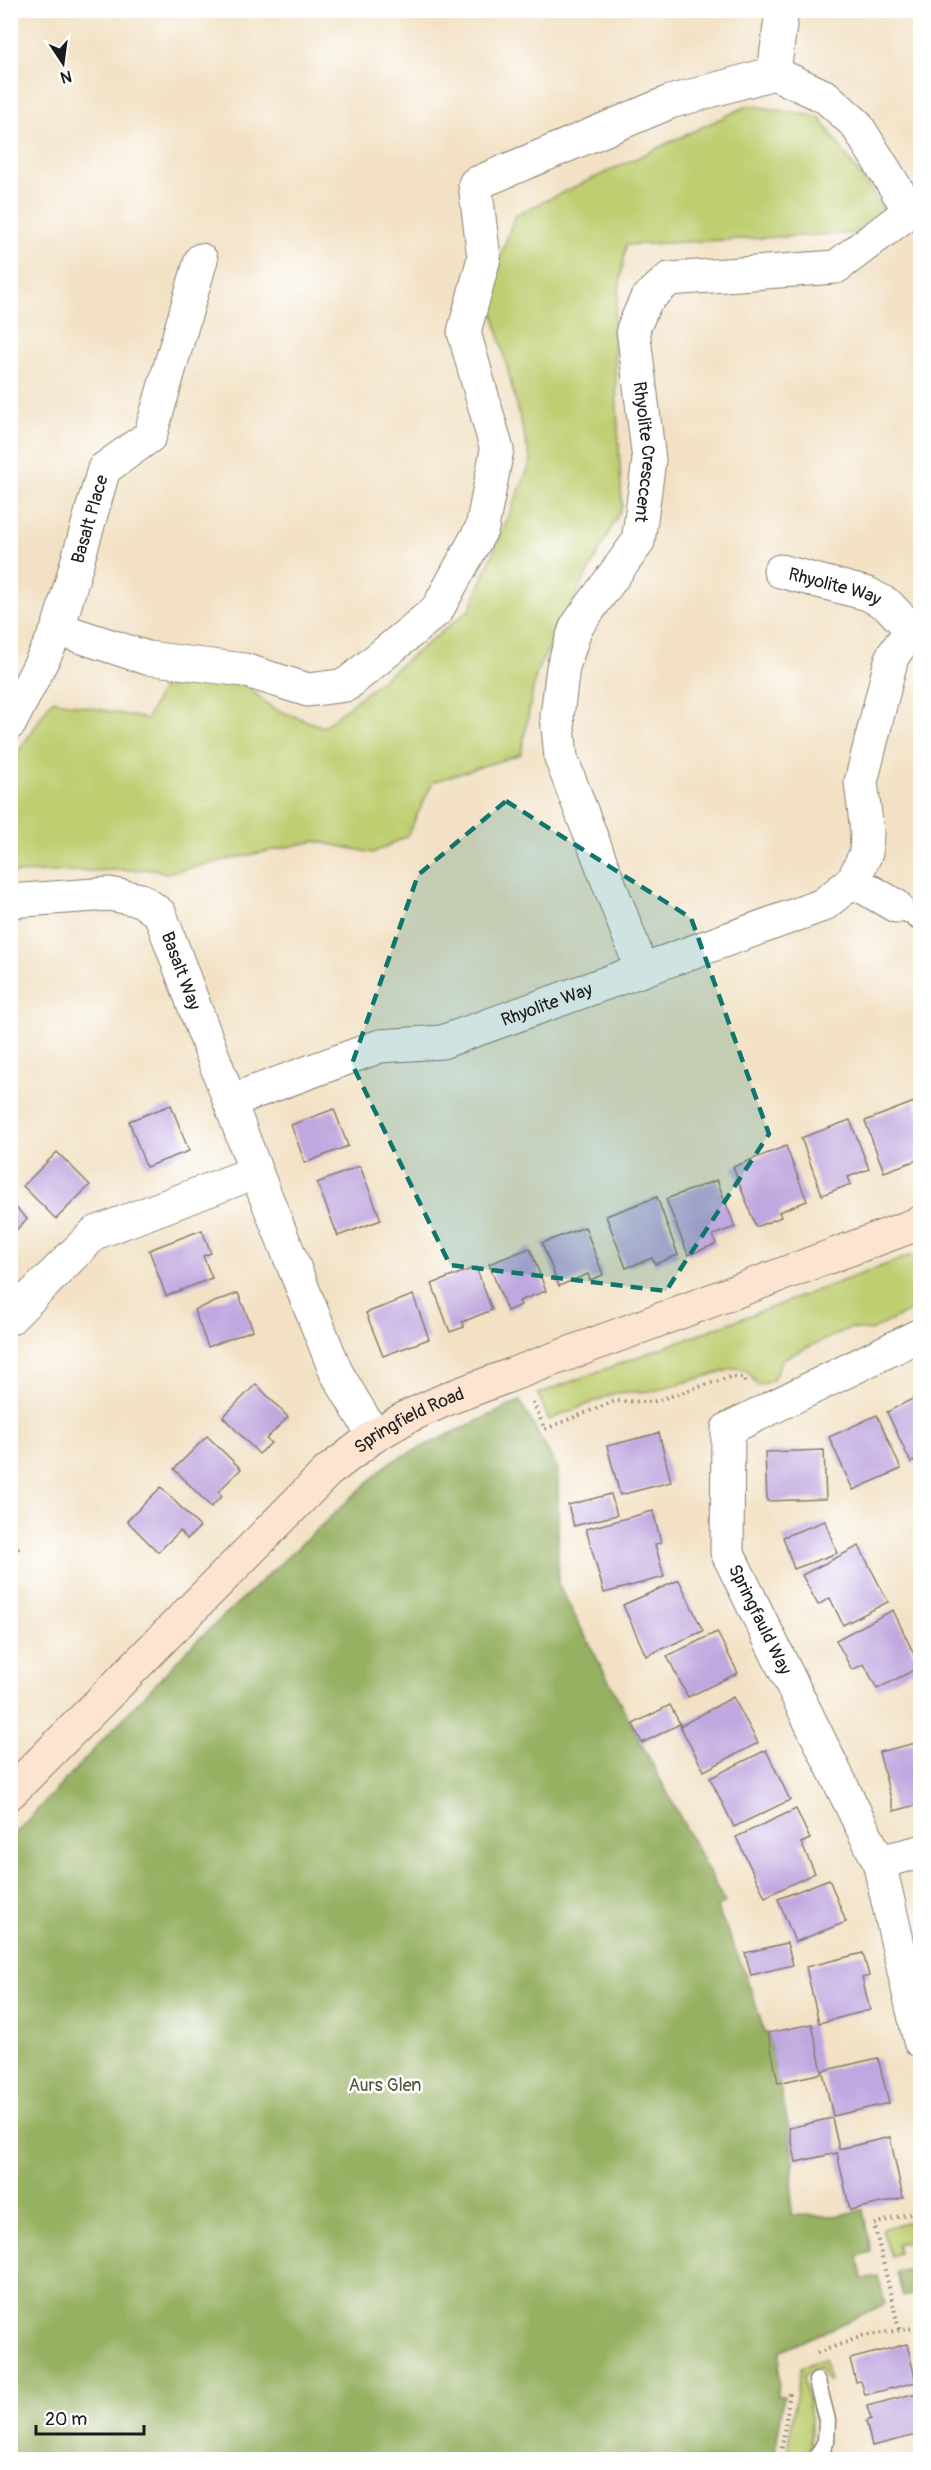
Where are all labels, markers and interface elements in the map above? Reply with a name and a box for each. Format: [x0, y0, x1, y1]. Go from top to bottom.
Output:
north arrow [33, 33, 93, 93]
text: N [58, 66, 74, 88]
street label: Rhyolite Cresccent [628, 380, 661, 525]
street label: Basalt Place [66, 472, 113, 566]
street label: Rhyolite Way [786, 562, 886, 611]
street label: Basalt Way [156, 928, 206, 1013]
street label: Rhyolite Way [498, 977, 596, 1031]
street label: Springfield Road [349, 1382, 467, 1459]
street label: Springfauld Way [723, 1561, 797, 1679]
park label: Aurs Glen [348, 2074, 422, 2097]
scale bar [36, 2398, 144, 2436]
text: 20 m [45, 2408, 87, 2431]

